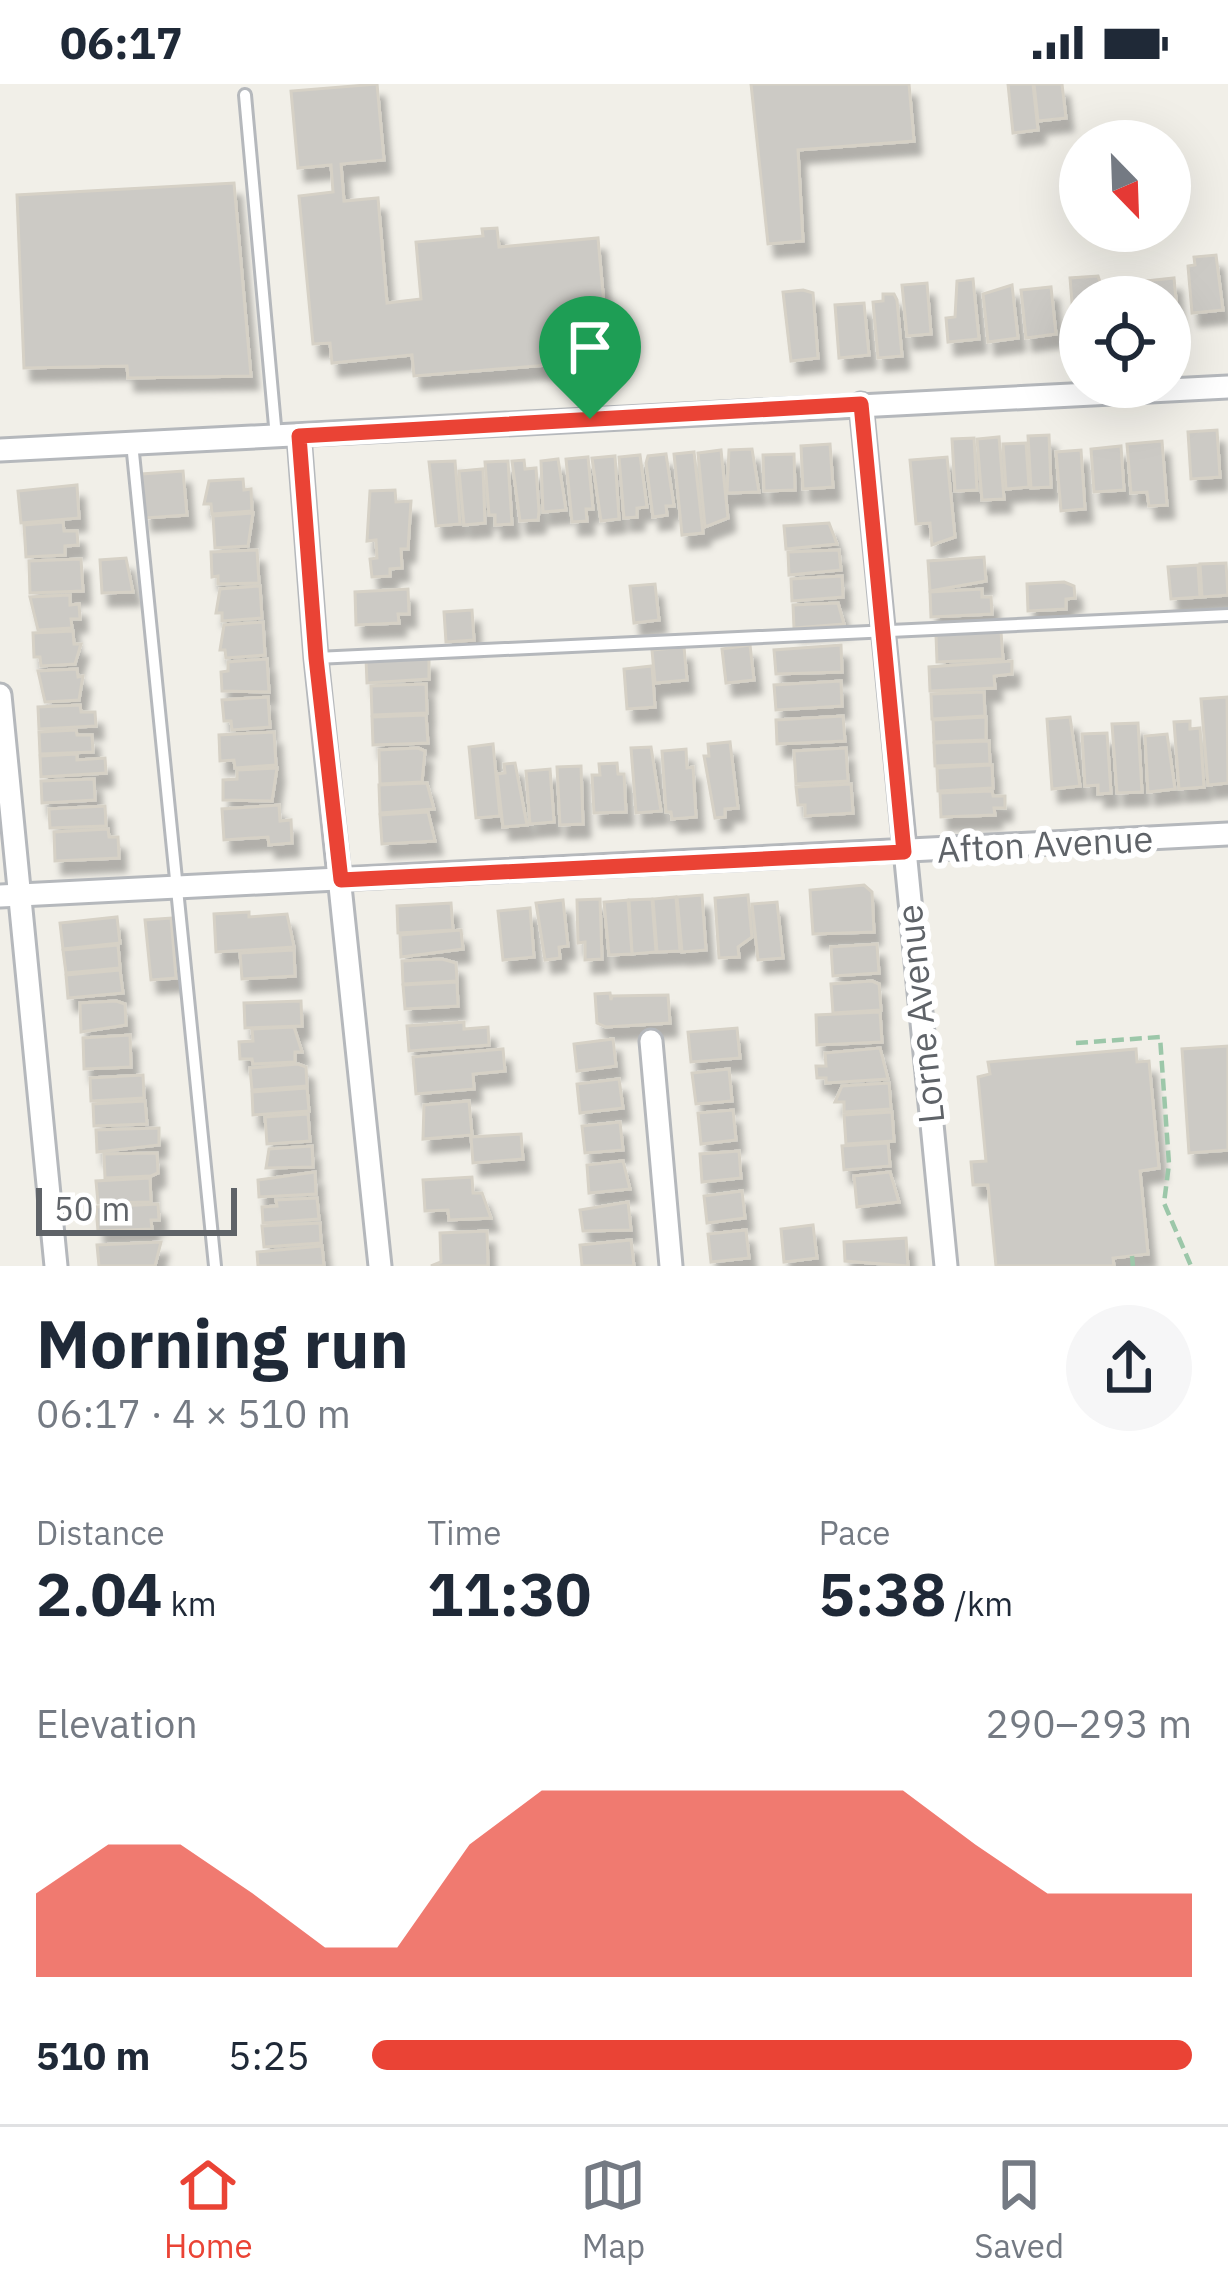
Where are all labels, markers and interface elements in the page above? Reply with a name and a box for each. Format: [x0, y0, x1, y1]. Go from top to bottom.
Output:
text: 06:17 [60, 13, 183, 71]
north arrow [1059, 120, 1191, 252]
map controls [1059, 120, 1191, 408]
button: locate [1059, 276, 1191, 408]
pin [539, 296, 641, 419]
icon: arrive [557, 314, 623, 380]
street label: Afton Avenue [936, 814, 1154, 873]
street label: Lorne Avenue [885, 902, 954, 1126]
scale bar [36, 1182, 237, 1235]
text: 50 m [54, 1187, 130, 1230]
text: Morning run [36, 1300, 409, 1386]
button: share [1066, 1305, 1192, 1431]
text: 06:17 · 4 × 510 m [36, 1388, 351, 1439]
text: Distance [36, 1511, 165, 1554]
text: Time [427, 1511, 501, 1554]
text: Pace [819, 1511, 890, 1554]
text: 2.04 [36, 1554, 163, 1633]
text: 11:30 [427, 1554, 591, 1633]
text: 5:38 [819, 1554, 946, 1633]
text: km [163, 1582, 217, 1625]
text: /km [946, 1582, 1013, 1625]
text: Elevation [36, 1698, 198, 1749]
text: 290–293 m [985, 1698, 1192, 1749]
text: 510 m [36, 2030, 150, 2081]
text: 5:25 [228, 2030, 310, 2081]
tab: Home [164, 2152, 253, 2267]
tab: Map [580, 2152, 646, 2267]
tab: Saved [974, 2152, 1064, 2267]

